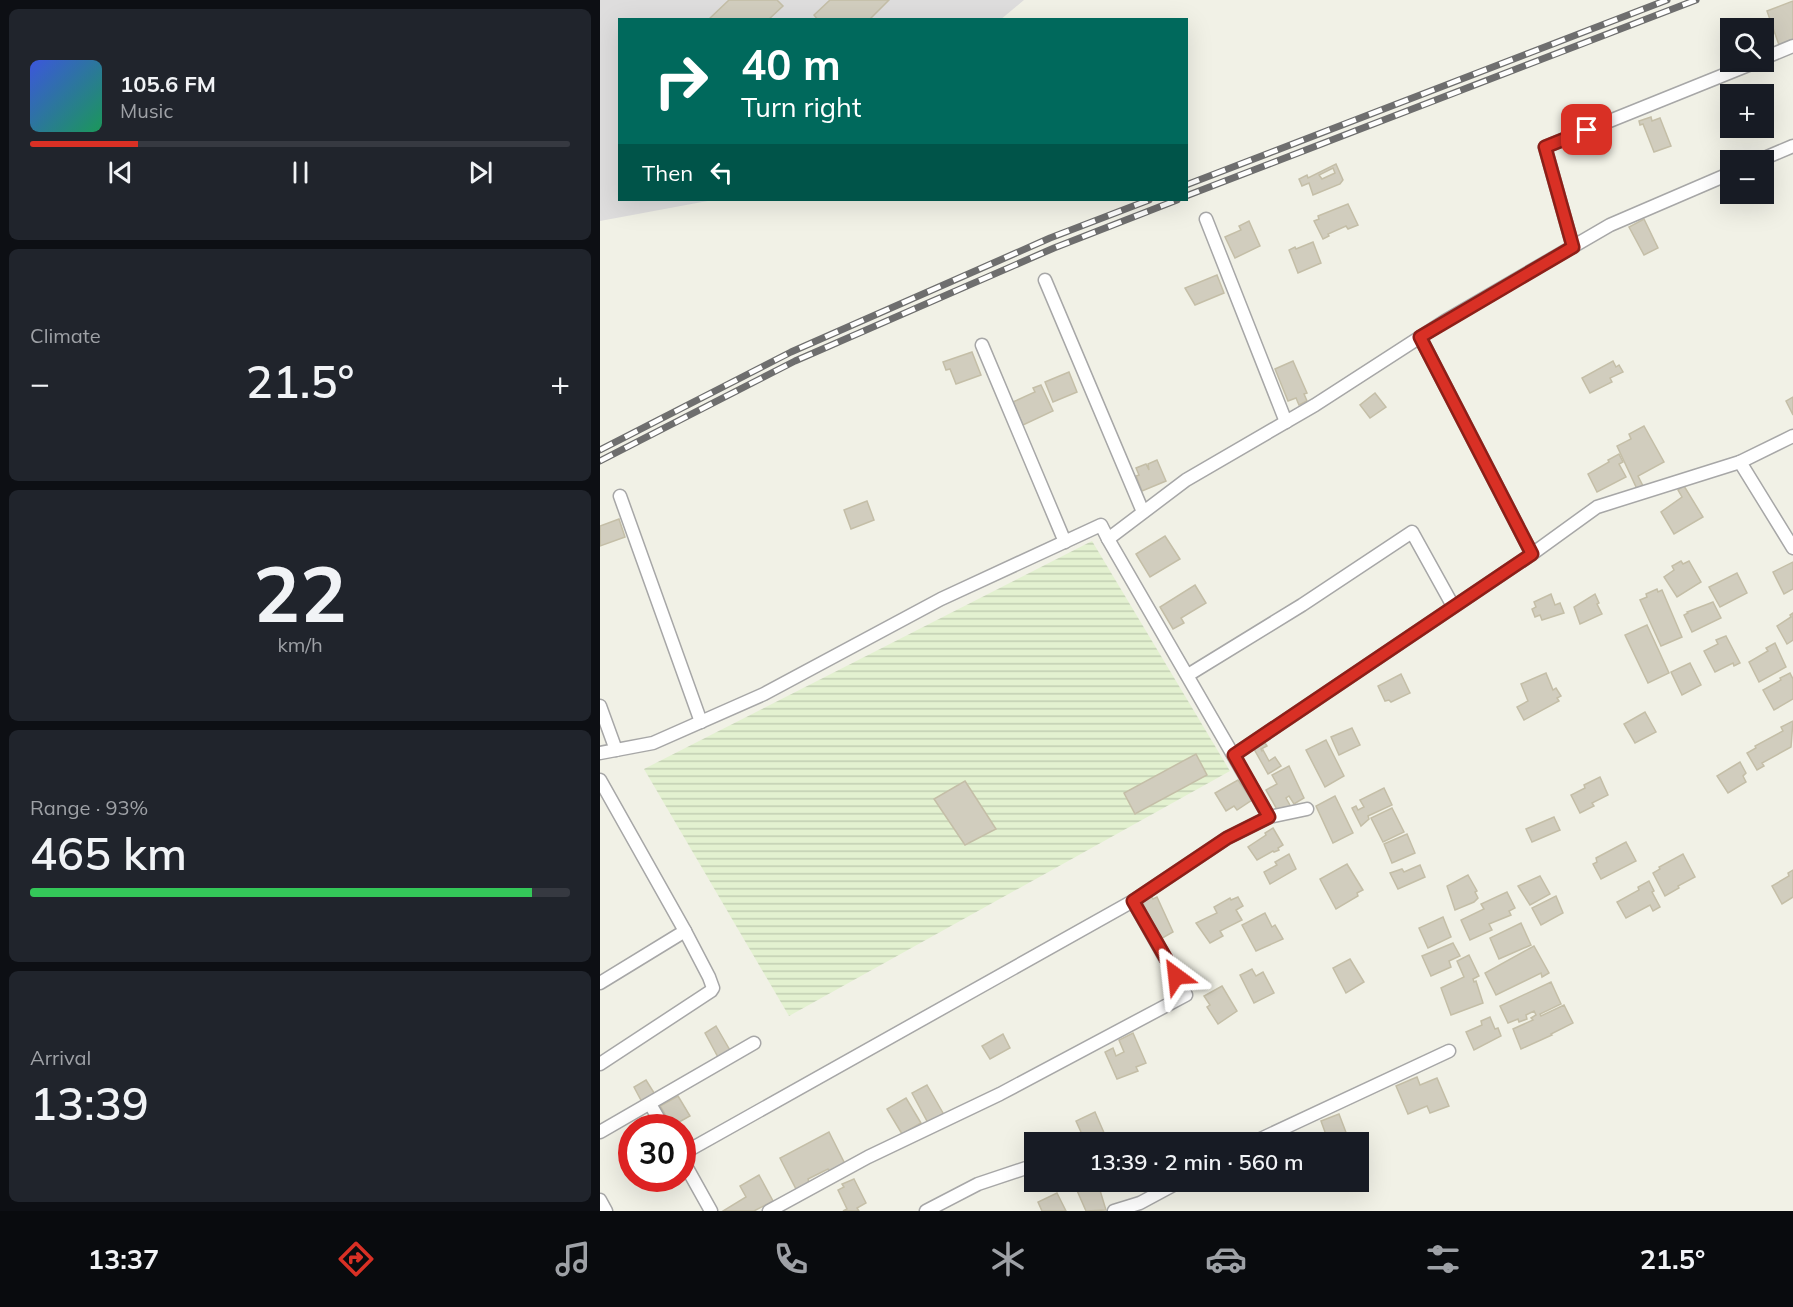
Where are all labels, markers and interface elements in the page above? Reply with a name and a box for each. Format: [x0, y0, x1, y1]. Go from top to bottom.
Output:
map controls [1720, 18, 1774, 204]
button: search [1720, 18, 1774, 72]
text: 40 m [741, 38, 841, 91]
icon: right [642, 42, 720, 120]
text: 105.6 FM [120, 70, 216, 98]
button: + [1720, 84, 1774, 138]
text: Turn right [741, 90, 861, 124]
text: Music [120, 98, 173, 123]
pin [1561, 104, 1612, 155]
icon: arrive [1570, 113, 1603, 146]
button: − [1720, 150, 1774, 204]
icon: previous [104, 156, 137, 189]
icon: pause [284, 156, 317, 189]
icon: next [464, 156, 497, 189]
icon: left [705, 156, 738, 189]
text: Then [642, 159, 693, 187]
text: Climate [30, 323, 101, 348]
text: 21.5° [246, 353, 354, 409]
text: − [30, 362, 50, 403]
text: + [550, 362, 570, 403]
text: 22 [253, 544, 347, 642]
text: km/h [277, 632, 323, 657]
text: Range · 93% [30, 795, 148, 820]
text: 465 km [30, 825, 187, 881]
position arrow [1144, 944, 1208, 1008]
text: Arrival [30, 1045, 91, 1070]
text: 13:39 [30, 1075, 149, 1131]
speed limit sign: 30 [618, 1114, 696, 1192]
text: 13:39 · 2 min · 560 m [1089, 1148, 1304, 1176]
icon: directions [335, 1238, 377, 1280]
icon: music [552, 1238, 594, 1280]
icon: phone [770, 1238, 812, 1280]
icon: climate [987, 1238, 1029, 1280]
icon: car [1205, 1238, 1247, 1280]
icon: filters [1422, 1238, 1464, 1280]
text: 13:37 [88, 1242, 159, 1276]
text: 21.5° [1640, 1242, 1705, 1276]

